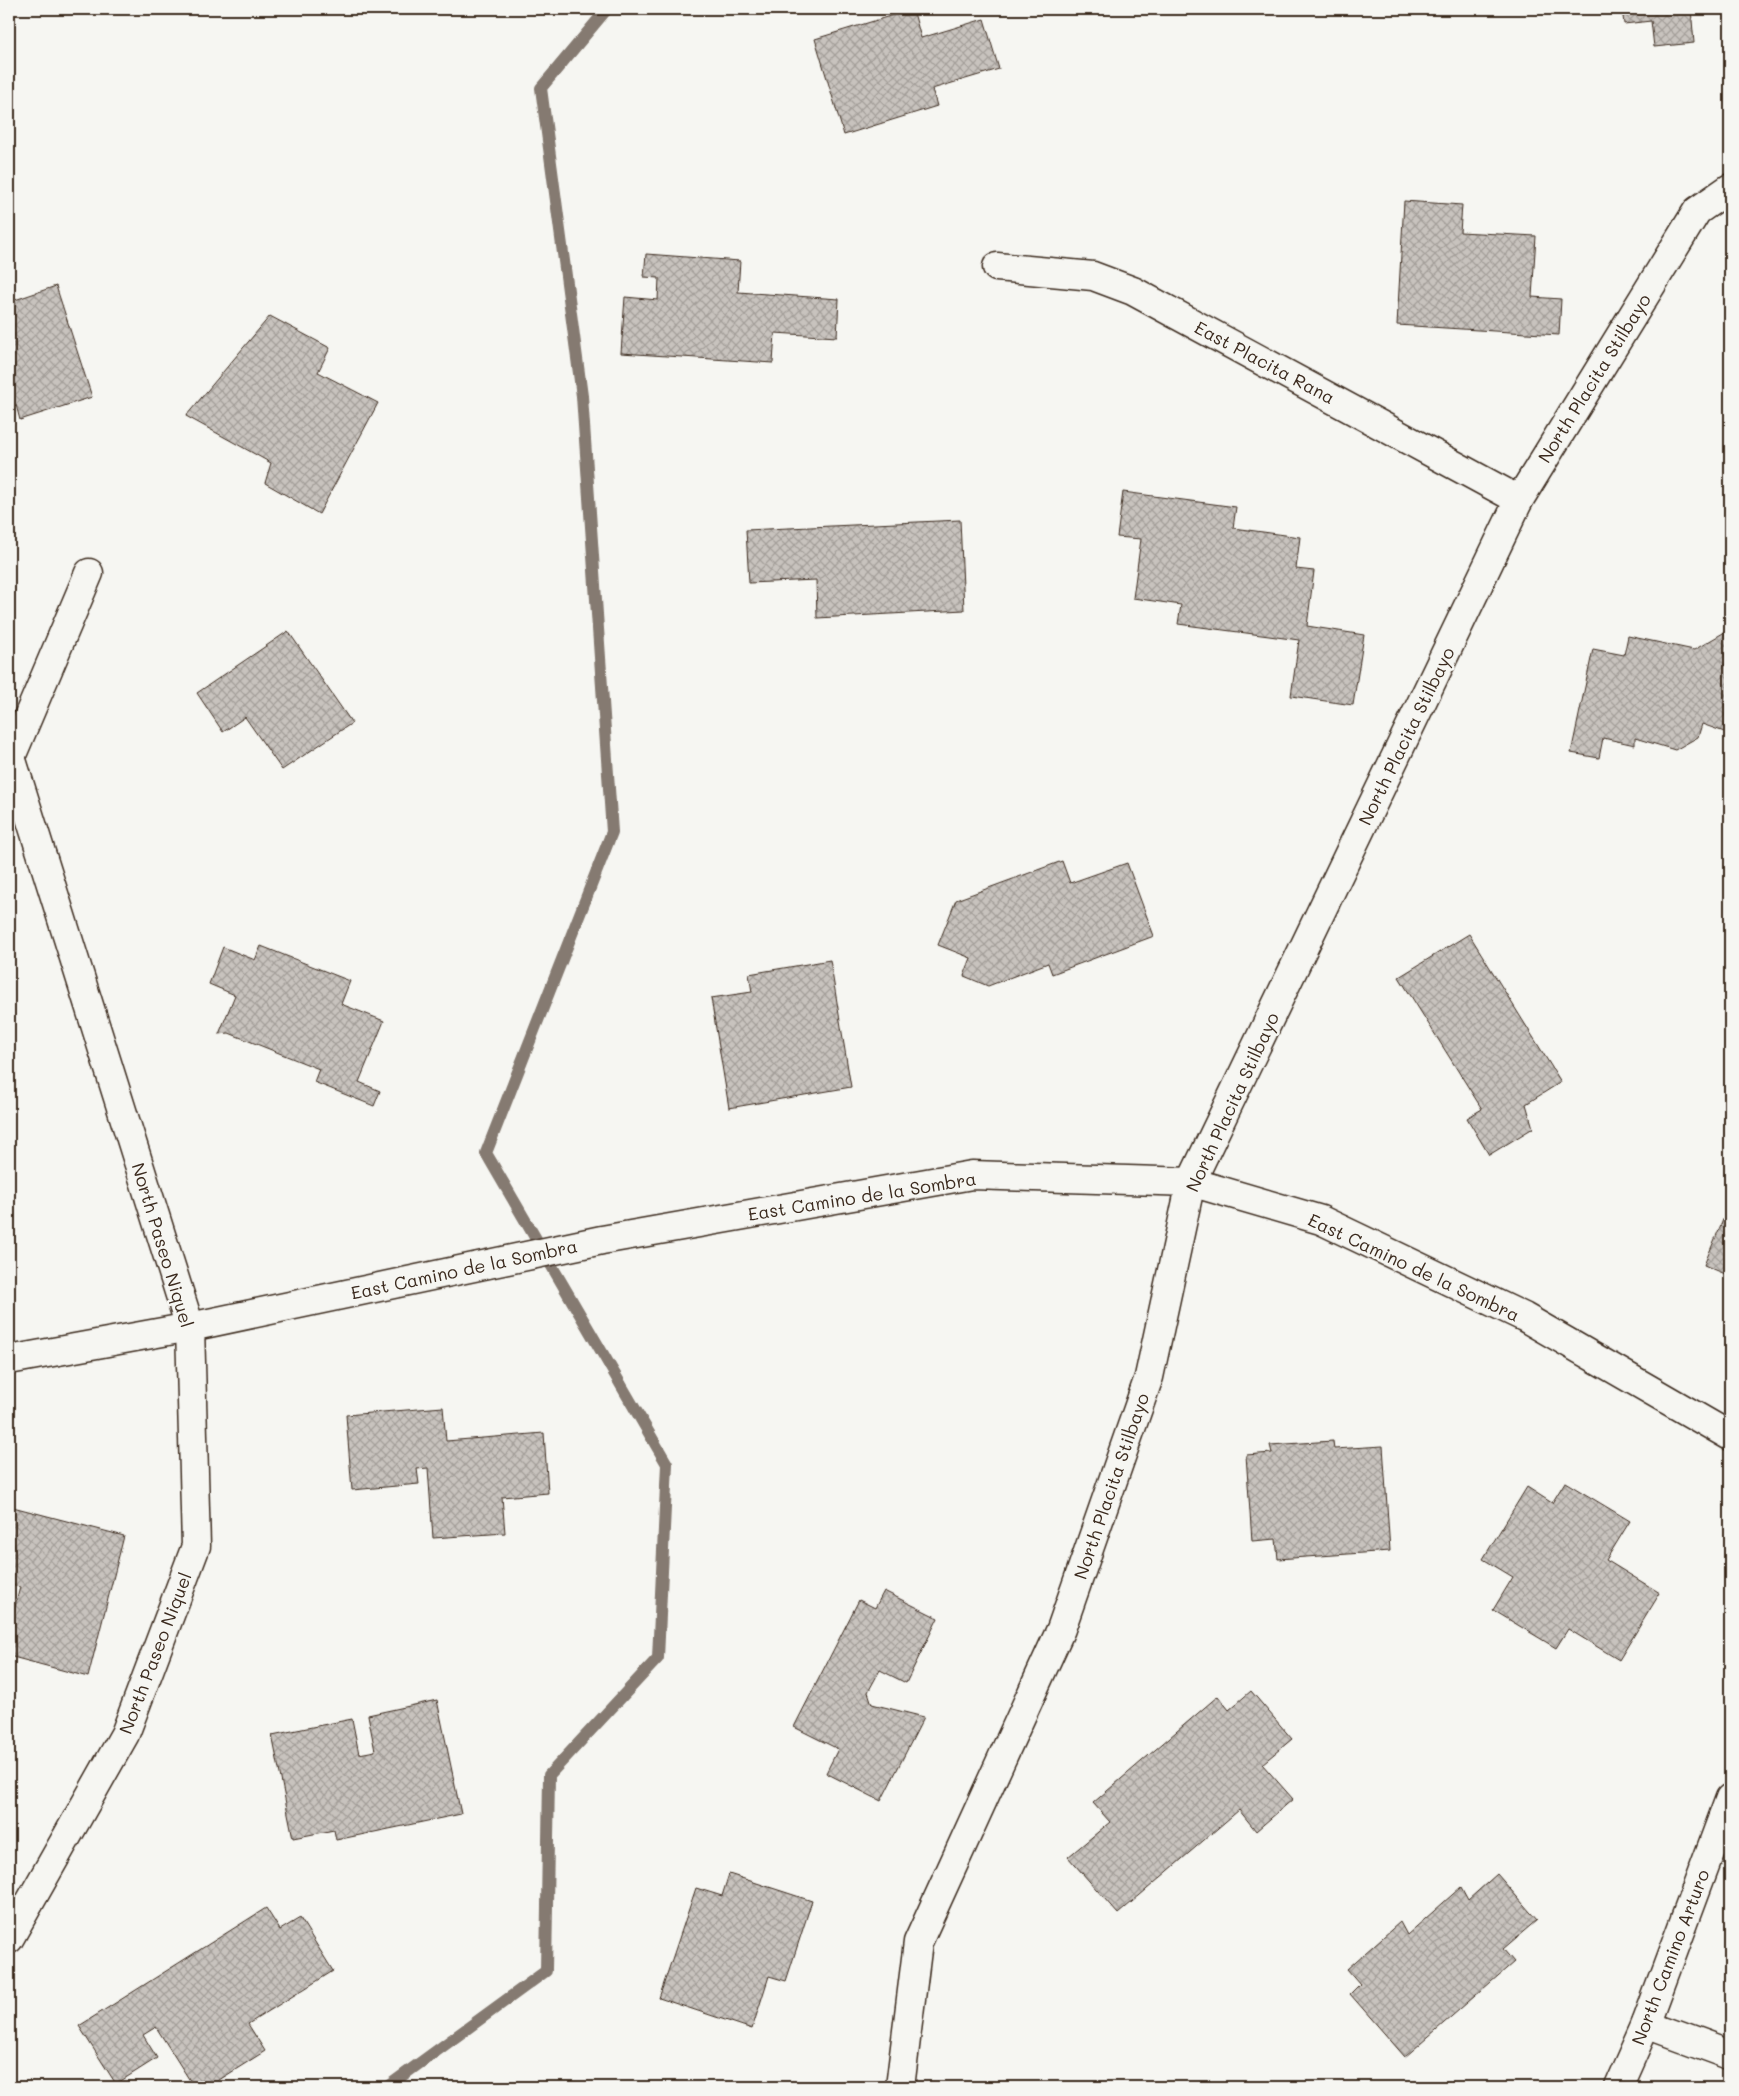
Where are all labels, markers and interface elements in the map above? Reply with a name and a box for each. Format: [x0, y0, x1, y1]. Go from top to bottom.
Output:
street label: North Placita Stilbayo [1532, 289, 1656, 467]
street label: East Placita Rana [1191, 315, 1339, 409]
street label: North Placita Stilbayo [1352, 643, 1460, 829]
street label: North Placita Stilbayo [1180, 1008, 1284, 1196]
street label: North Paseo Niquel [126, 1160, 200, 1330]
street label: East Camino de la Sombra [746, 1166, 978, 1226]
street label: East Camino de la Sombra [1304, 1207, 1524, 1327]
street label: East Camino de la Sombra [349, 1233, 579, 1305]
street label: North Placita Stilbayo [1068, 1389, 1154, 1582]
street label: North Paseo Niquel [113, 1569, 197, 1737]
street label: North Camino Arturo [1625, 1866, 1715, 2048]

